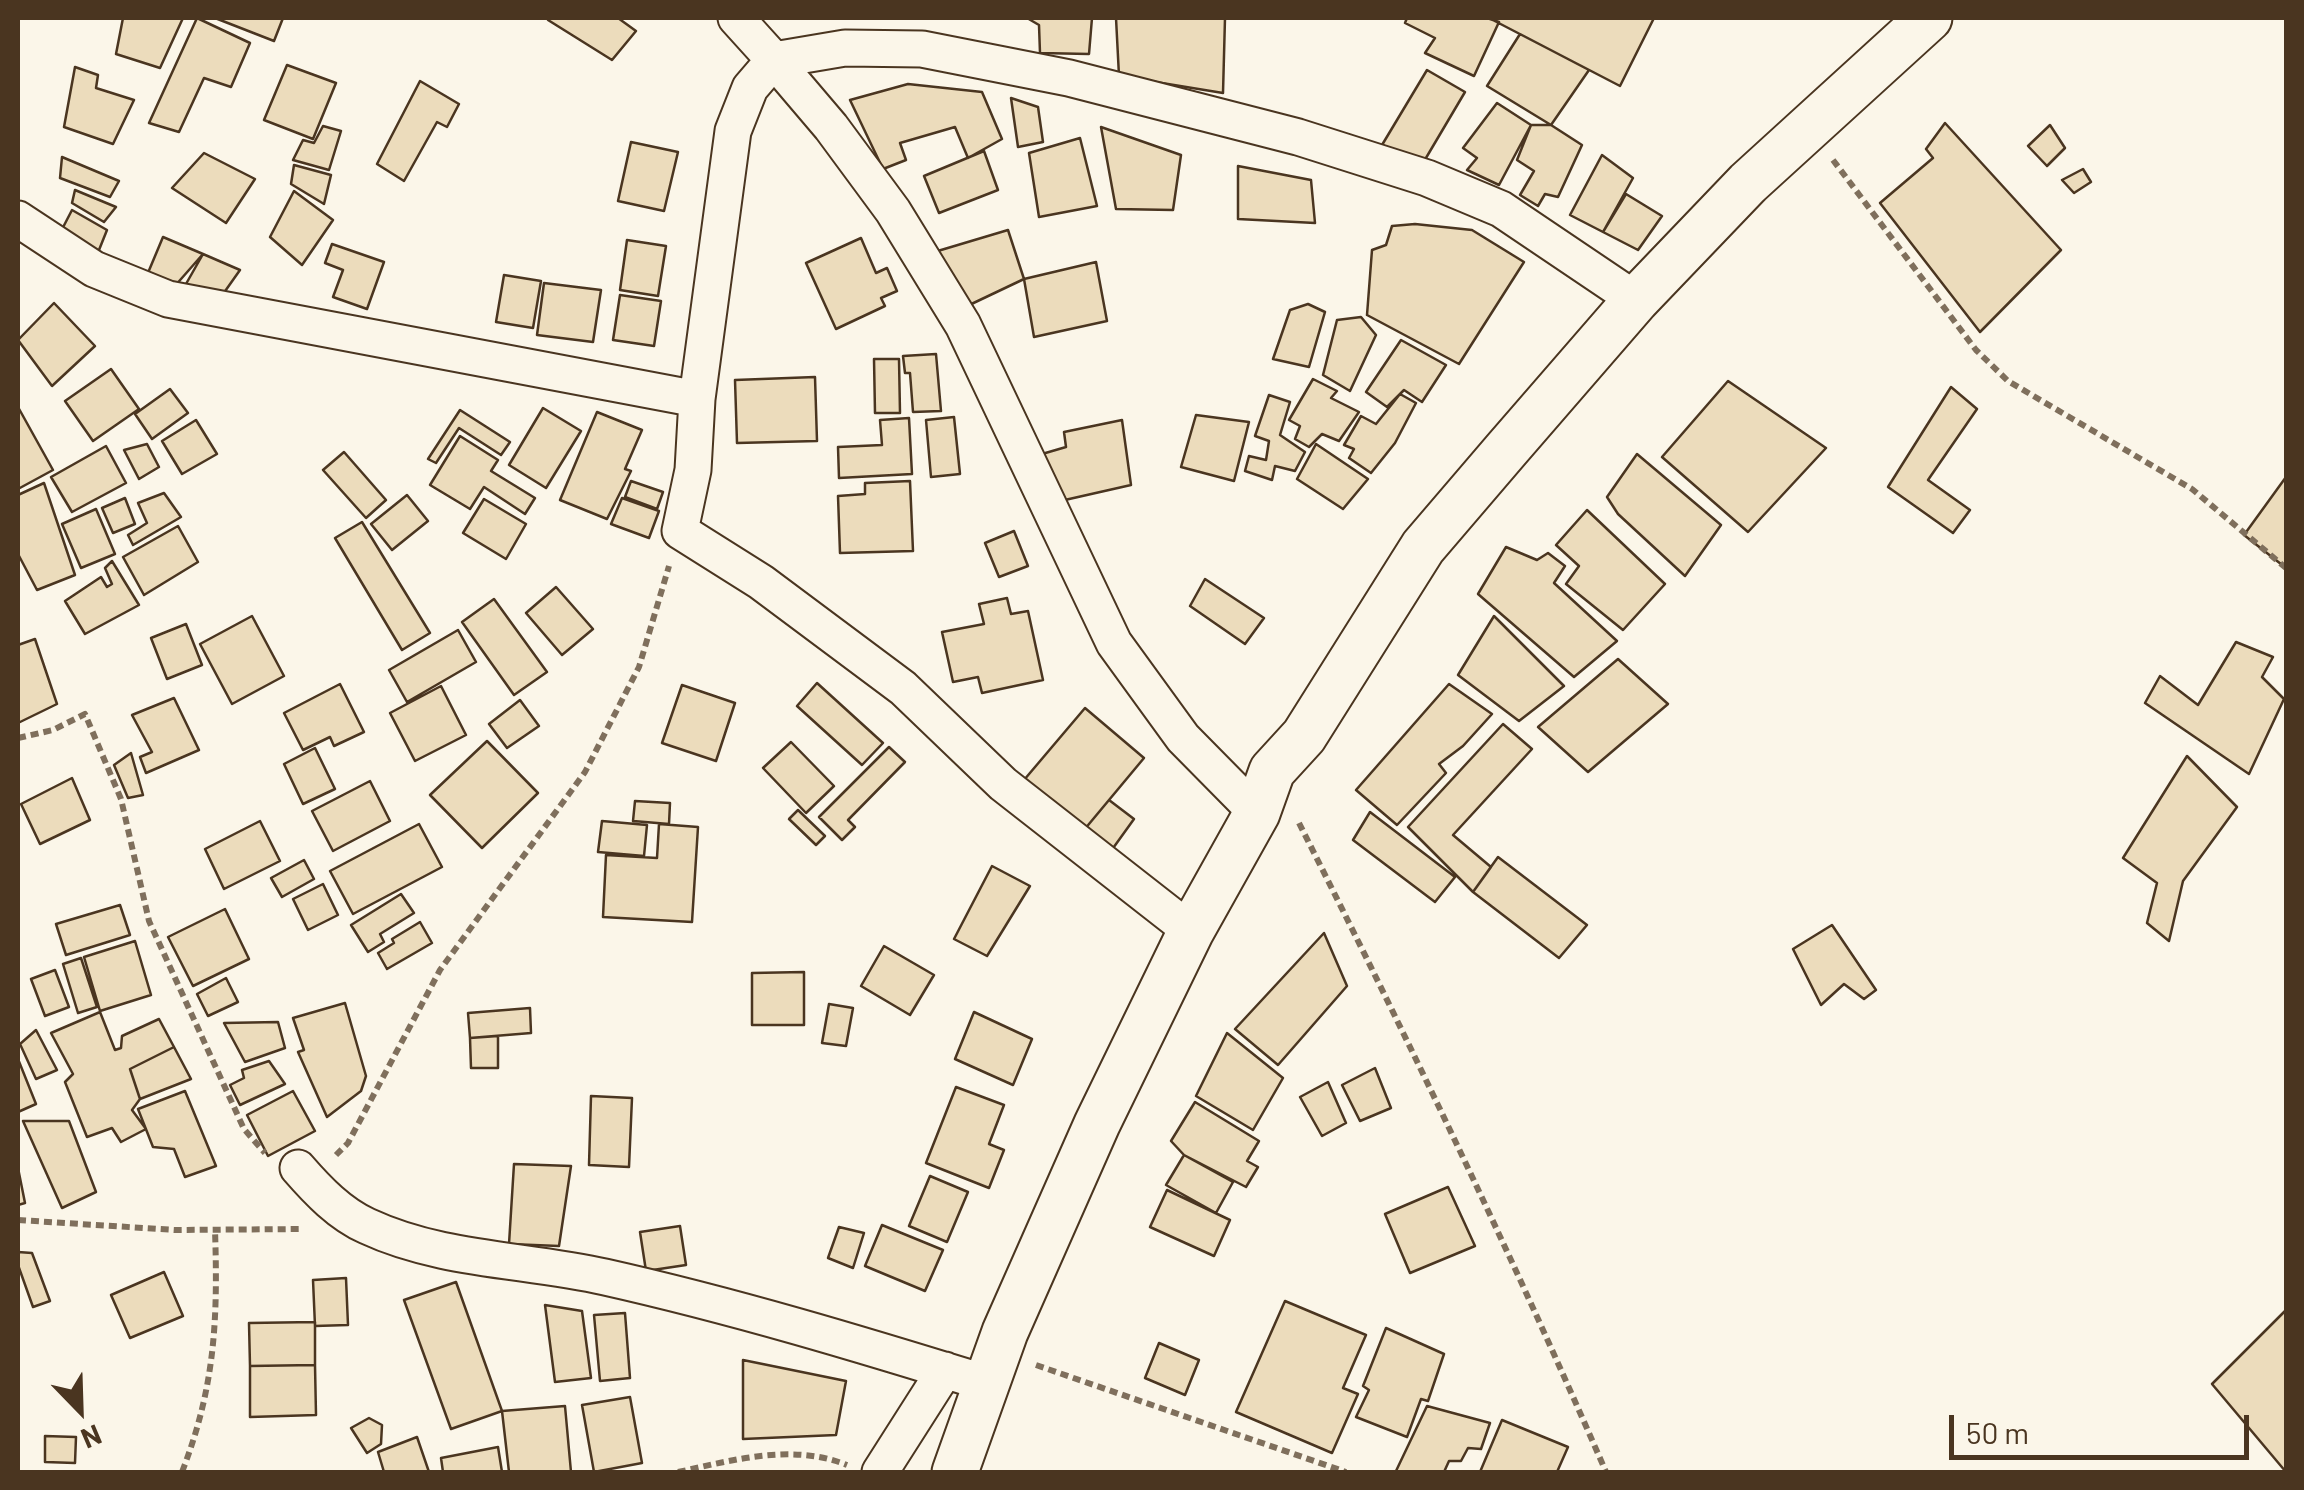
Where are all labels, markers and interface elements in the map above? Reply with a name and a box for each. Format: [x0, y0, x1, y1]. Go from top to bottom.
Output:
north arrow [30, 1360, 130, 1460]
scale bar [1954, 1395, 2254, 1457]
text: 50 m [1966, 1414, 2029, 1450]
text: N [77, 1418, 107, 1457]

